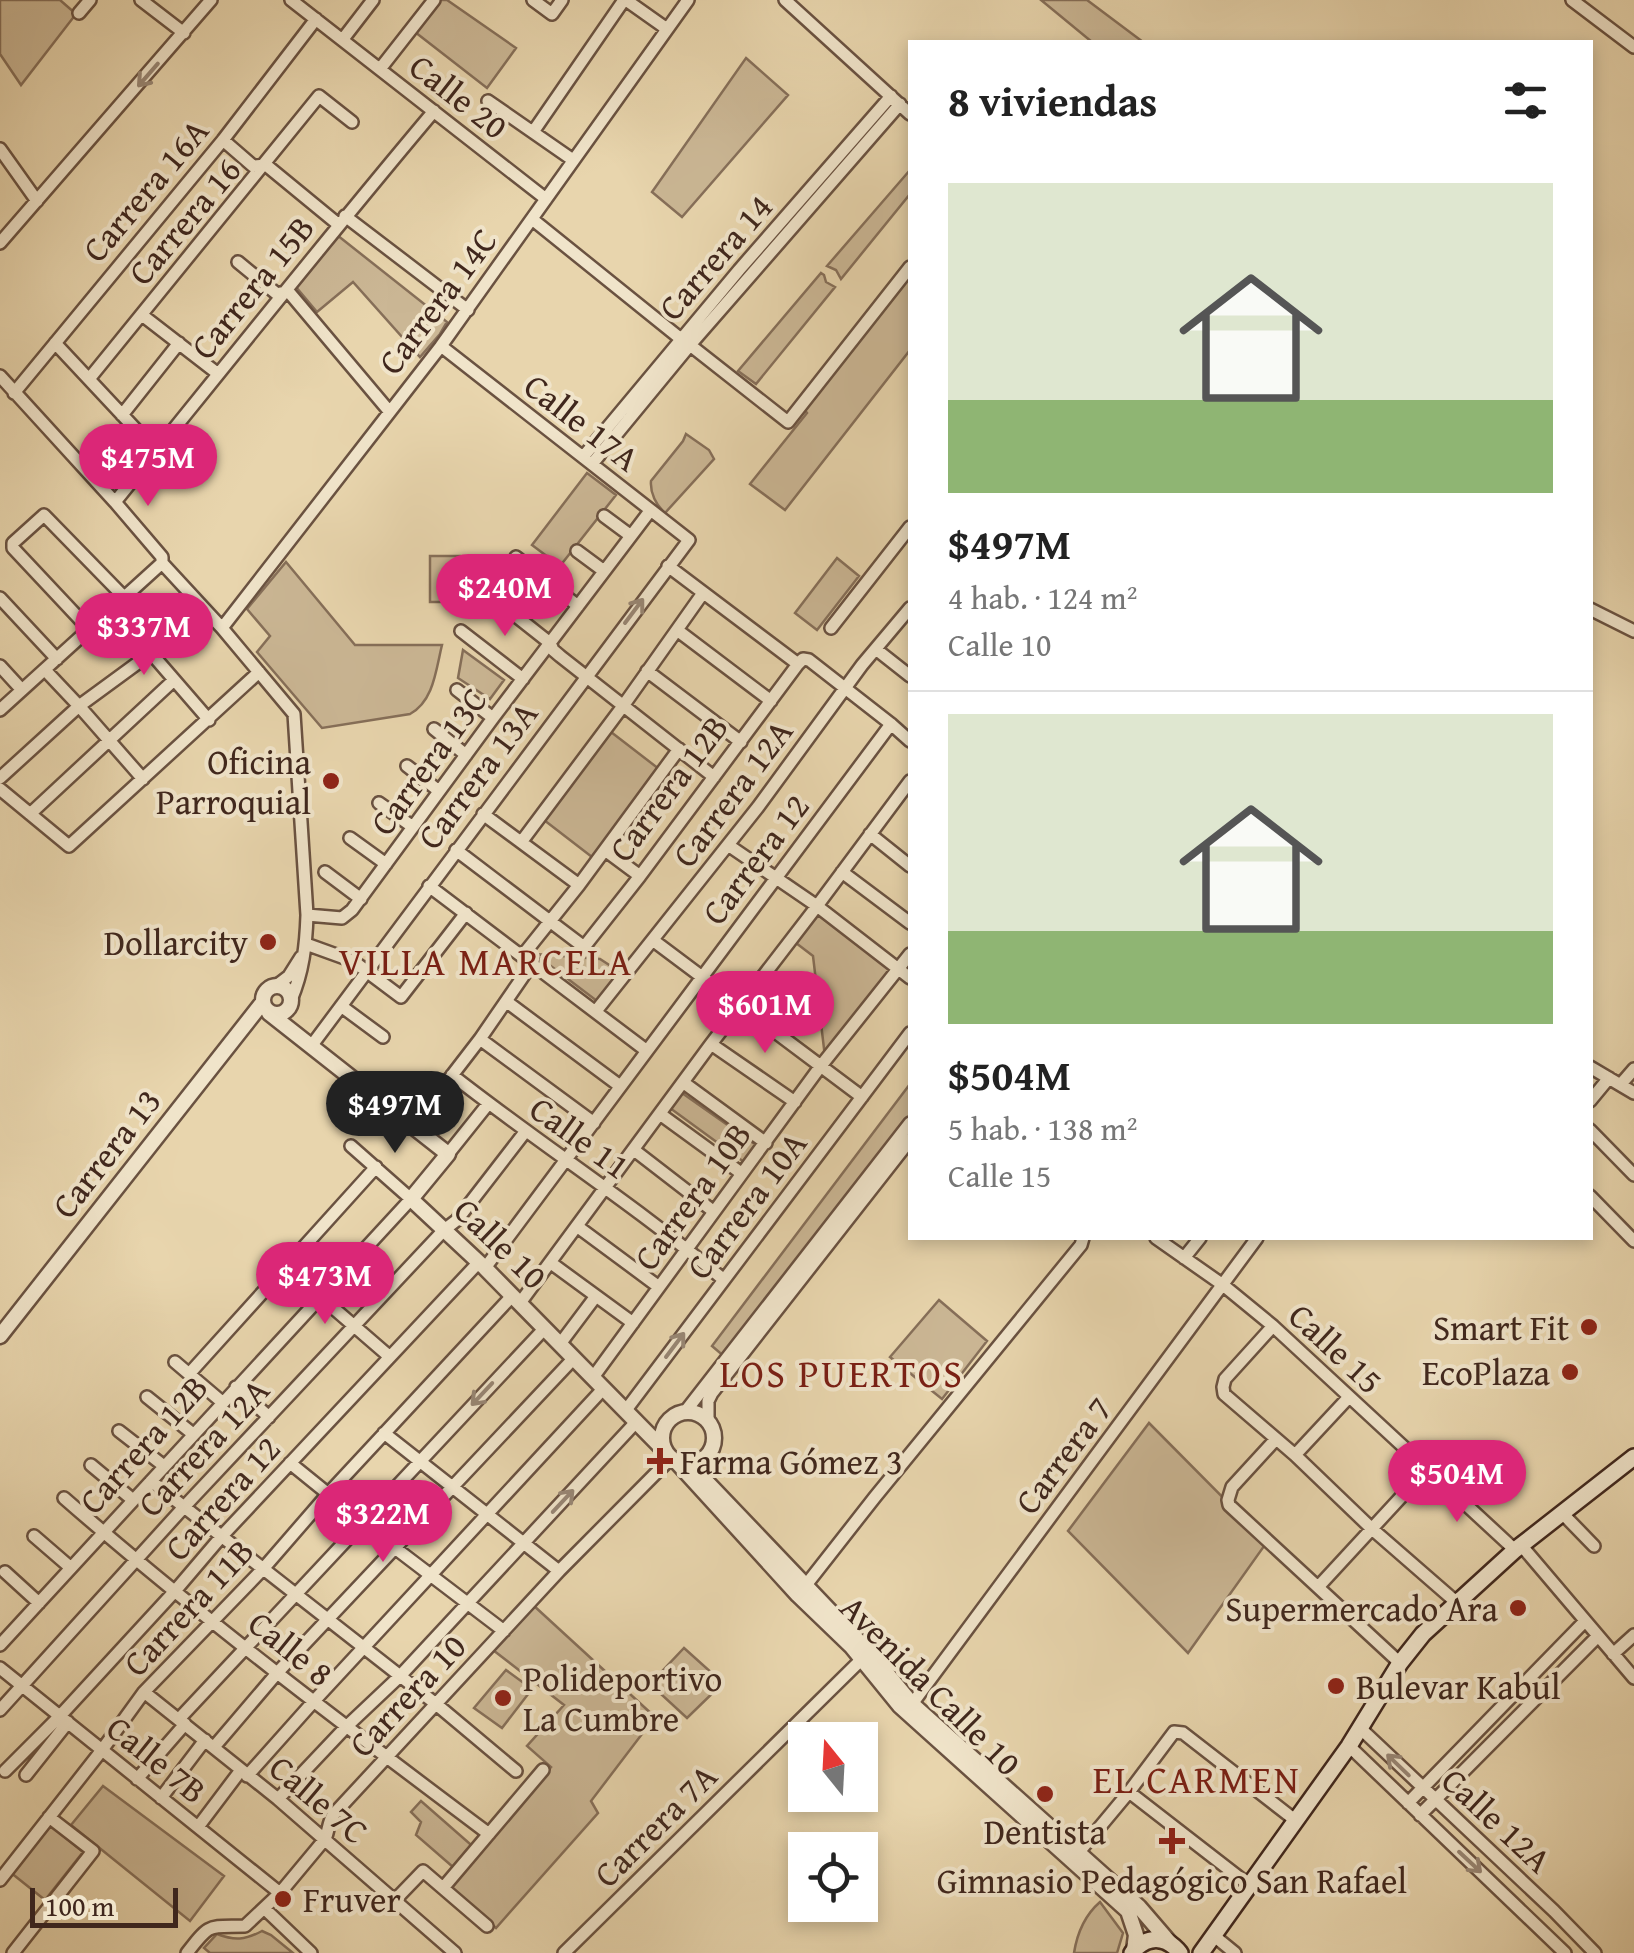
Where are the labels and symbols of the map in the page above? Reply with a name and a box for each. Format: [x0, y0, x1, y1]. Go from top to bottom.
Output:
street label: Calle 20 [399, 41, 519, 151]
one-way arrow [137, 61, 159, 87]
street label: Carrera 16A [73, 110, 217, 270]
street label: Carrera 16 [119, 149, 249, 293]
street label: Carrera 14 [646, 183, 784, 331]
street label: Carrera 15B [178, 204, 326, 370]
street label: Carrera 14C [365, 217, 509, 385]
street label: Calle 17A [513, 361, 651, 483]
pin: $475M [78, 424, 218, 509]
pin: $240M [435, 554, 575, 639]
pin: $337M [74, 593, 214, 678]
one-way arrow [624, 598, 645, 625]
street label: Carrera 13C [357, 677, 499, 845]
street label: Carrera 13A [404, 690, 550, 860]
street label: Carrera 12B [596, 704, 740, 872]
street label: Carrera 12A [663, 711, 801, 875]
place label: Oficina Parroquial [156, 736, 311, 827]
marker: Oficina Parroquial [320, 770, 342, 792]
street label: Carrera 12 [692, 786, 818, 932]
place label: Dollarcity [104, 917, 249, 968]
marker: Dollarcity [257, 931, 279, 953]
district label: VILLA MARCELA [338, 933, 634, 989]
pin: $601M [695, 971, 835, 1056]
pin: $497M [325, 1071, 465, 1156]
street label: Carrera 13 [39, 1077, 173, 1229]
street label: Calle 11 [519, 1083, 641, 1191]
street label: Carrera 10B [621, 1111, 763, 1281]
street label: Carrera 10A [673, 1120, 819, 1290]
street label: Calle 10 [443, 1185, 559, 1301]
pin: $473M [255, 1242, 395, 1327]
street label: Calle 15 [1277, 1291, 1395, 1405]
place label: Smart Fit [1433, 1302, 1569, 1353]
marker: Smart Fit [1578, 1316, 1600, 1338]
one-way arrow [665, 1332, 686, 1359]
district label: LOS PUERTOS [720, 1345, 964, 1401]
place label: EcoPlaza [1422, 1347, 1550, 1398]
marker: EcoPlaza [1559, 1361, 1581, 1383]
street label: Carrera 12B [66, 1363, 220, 1525]
street label: Carrera 12A [128, 1369, 278, 1525]
one-way arrow [470, 1382, 494, 1406]
street label: Carrera 7 [1002, 1386, 1124, 1524]
street label: Carrera 12 [155, 1427, 289, 1569]
place label: Farma Gómez 3 [680, 1436, 903, 1487]
pin: $504M [1387, 1440, 1527, 1525]
marker: Farma Gómez 3 [649, 1450, 671, 1472]
pin: $322M [313, 1480, 453, 1565]
one-way arrow [551, 1489, 574, 1514]
street label: Carrera 11B [111, 1527, 265, 1687]
street label: Avenida Calle 10 [829, 1583, 1033, 1787]
place label: Supermercado Ara [1225, 1583, 1498, 1634]
marker: Supermercado Ara [1507, 1597, 1529, 1619]
street label: Calle 8 [238, 1598, 344, 1698]
street label: Carrera 10 [336, 1622, 478, 1768]
place label: Polideportivo La Cumbre [523, 1653, 722, 1744]
place label: Bulevar Kabul [1356, 1661, 1561, 1712]
marker: Bulevar Kabul [1325, 1675, 1347, 1697]
marker: Polideportivo La Cumbre [492, 1687, 514, 1709]
street label: Calle 7B [96, 1703, 218, 1815]
north arrow [788, 1722, 878, 1812]
street label: Calle 7C [258, 1742, 380, 1856]
district label: EL CARMEN [1093, 1751, 1301, 1807]
street label: Carrera 7A [582, 1752, 728, 1898]
one-way arrow [1386, 1753, 1410, 1777]
street label: Calle 12A [1431, 1756, 1563, 1884]
marker: Dentista [1034, 1783, 1056, 1805]
place label: Dentista [984, 1806, 1107, 1857]
marker: Gimnasio Pedagógico San Rafael [1159, 1828, 1185, 1854]
one-way arrow [1457, 1850, 1481, 1874]
place label: Gimnasio Pedagógico San Rafael [937, 1855, 1407, 1906]
place label: Fruver [303, 1874, 401, 1925]
scale bar [30, 1883, 178, 1928]
marker: Fruver [272, 1888, 294, 1910]

